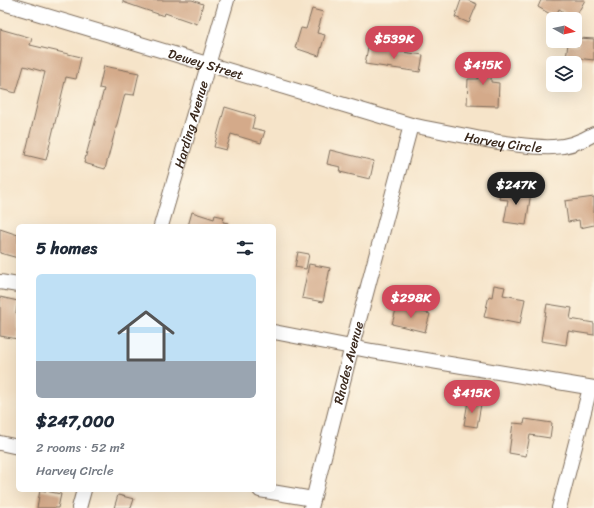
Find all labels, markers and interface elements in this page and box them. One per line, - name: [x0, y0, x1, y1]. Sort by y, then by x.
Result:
- north arrow: [546, 12, 582, 48]
- map controls: [546, 12, 582, 92]
- pin: $539K: [366, 26, 422, 60]
- text: $539K: [374, 27, 414, 50]
- street label: Dewey Street: [165, 41, 247, 86]
- pin: $415K: [455, 52, 511, 86]
- text: $415K: [464, 53, 502, 76]
- button: layers: [546, 56, 582, 92]
- street label: Harding Avenue: [167, 77, 214, 171]
- street label: Harvey Circle: [463, 125, 543, 159]
- pin: $247K: [488, 172, 544, 206]
- text: $247K: [496, 173, 536, 196]
- text: 5 homes: [36, 233, 97, 263]
- icon: filters: [234, 237, 256, 259]
- pin: $298K: [383, 285, 439, 319]
- text: $298K: [391, 286, 431, 309]
- icon: home: [110, 300, 182, 372]
- street label: Rhodes Avenue: [326, 318, 370, 407]
- pin: $415K: [444, 380, 500, 414]
- text: $415K: [453, 381, 491, 404]
- text: $247,000: [36, 406, 114, 436]
- text: 2 rooms · 52 m²: [36, 436, 125, 459]
- text: Harvey Circle: [36, 459, 114, 482]

